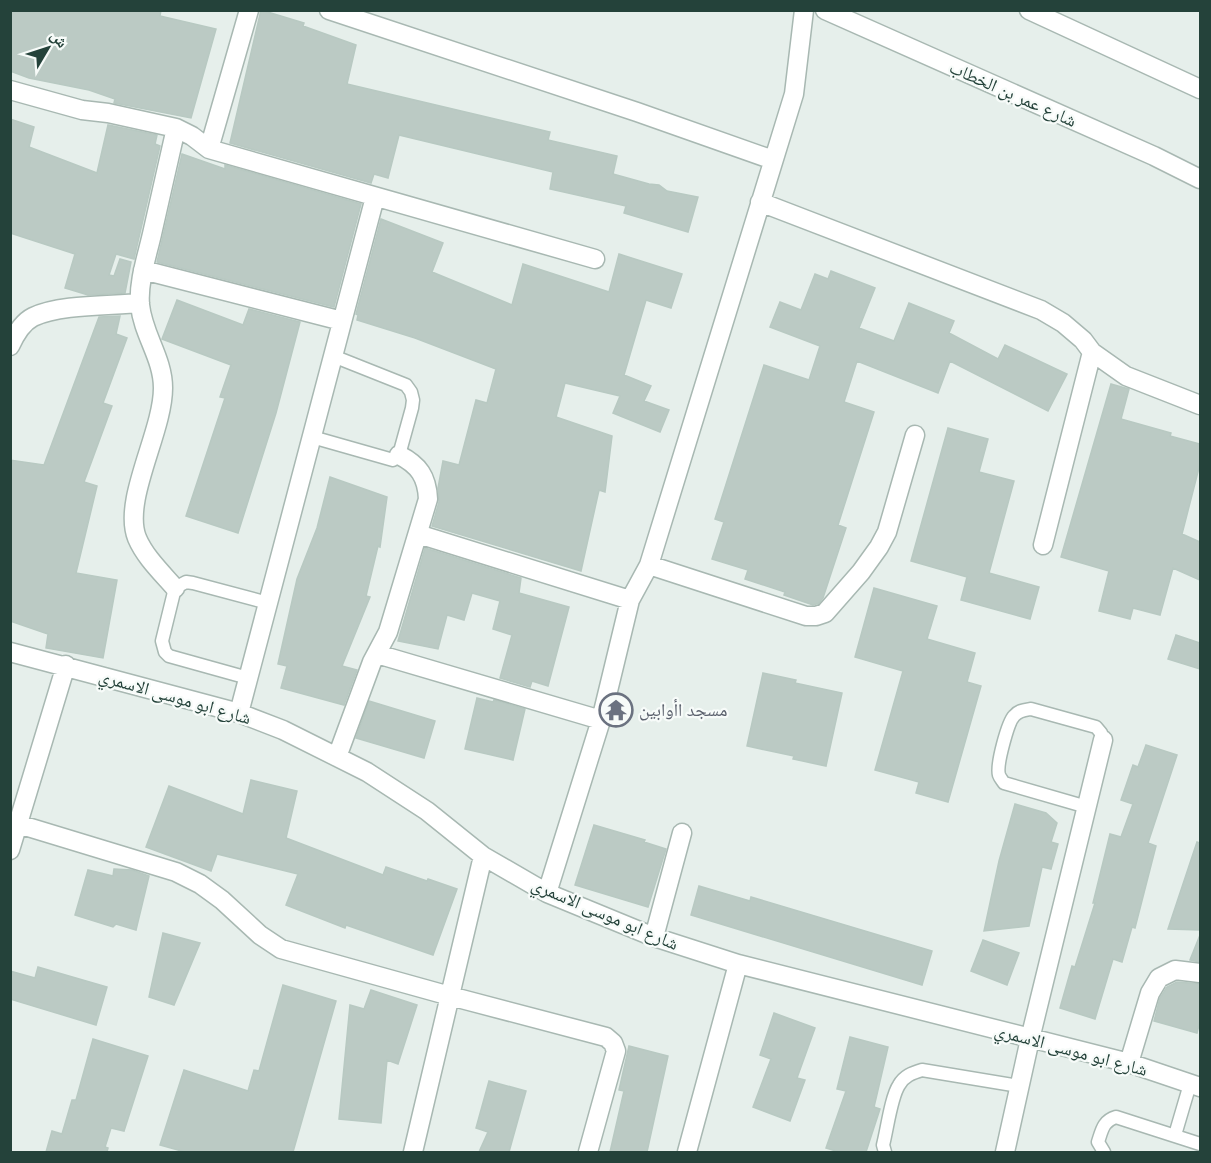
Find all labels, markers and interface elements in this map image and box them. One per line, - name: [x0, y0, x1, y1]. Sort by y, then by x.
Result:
- north arrow: [18, 18, 78, 78]
- text: ش: [47, 26, 72, 51]
- street label: شارع عمر بن الخطاب: [946, 56, 1080, 132]
- street label: شارع ابو موسى الاسمري: [95, 665, 254, 733]
- temple icon: مسجد اأوابين: [598, 692, 634, 728]
- place label: مسجد اأوابين: [639, 699, 727, 721]
- street label: شارع ابو موسى الاسمري: [527, 873, 682, 958]
- street label: شارع ابو موسى الاسمري: [991, 1019, 1150, 1084]

